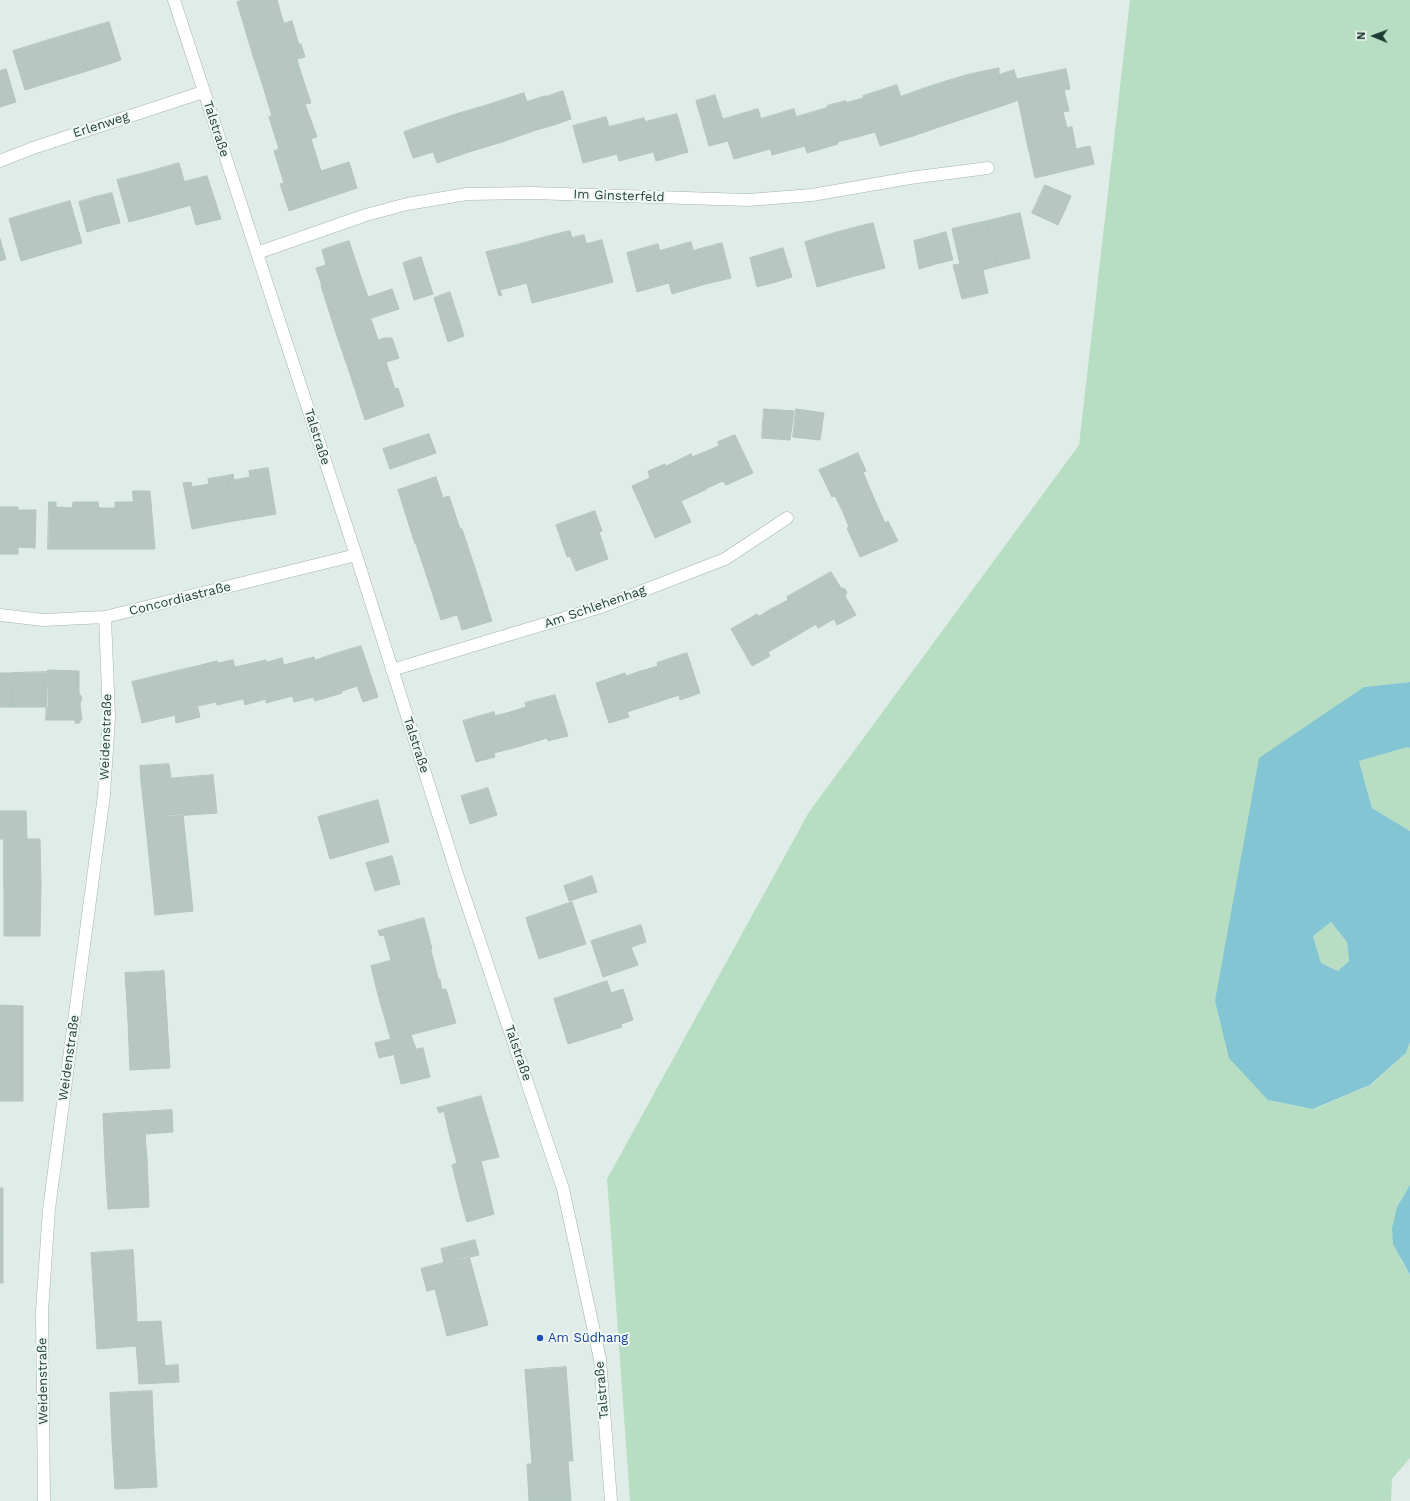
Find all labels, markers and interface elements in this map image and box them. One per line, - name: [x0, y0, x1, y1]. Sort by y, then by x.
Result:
- north arrow: [1354, 16, 1394, 56]
- text: N: [1355, 32, 1368, 40]
- street label: Talstraße: [200, 99, 232, 159]
- street label: Erlenweg: [71, 109, 131, 141]
- street label: Im Ginsterfeld: [573, 187, 665, 205]
- street label: Talstraße: [301, 407, 333, 467]
- street label: Concordiastraße: [128, 579, 232, 619]
- street label: Am Schlehenhag: [542, 582, 648, 632]
- street label: Weidenstraße: [97, 693, 115, 781]
- street label: Talstraße: [400, 715, 432, 775]
- street label: Weidenstraße: [55, 1014, 83, 1102]
- street label: Talstraße: [501, 1023, 535, 1083]
- place label: Am Südhang: [548, 1330, 628, 1346]
- marker: Am Südhang: [535, 1333, 545, 1343]
- street label: Weidenstraße: [34, 1337, 52, 1425]
- street label: Talstraße: [592, 1360, 612, 1420]

